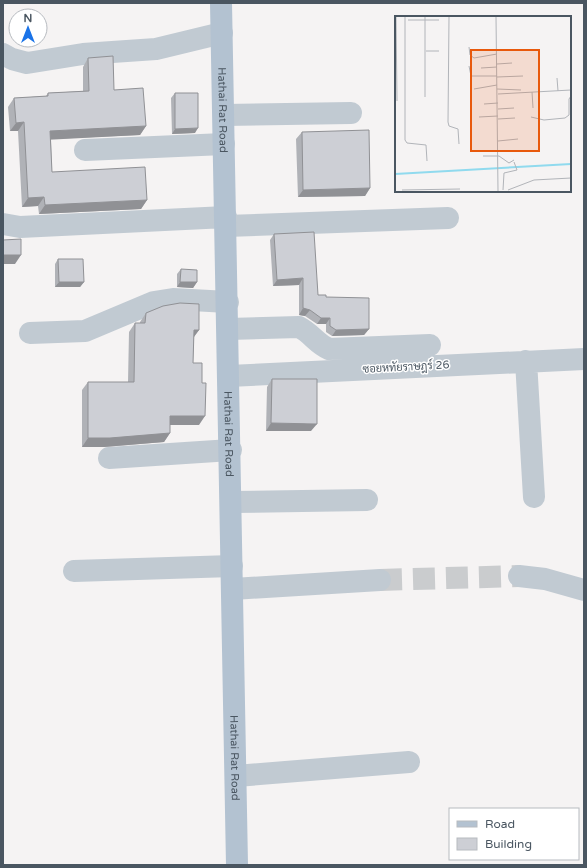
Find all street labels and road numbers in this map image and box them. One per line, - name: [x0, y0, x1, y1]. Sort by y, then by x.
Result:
- street label: Hathai Rat Road: [216, 67, 230, 153]
- street label: ซอยหทัยราษฎร์ 26: [362, 356, 450, 377]
- street label: Hathai Rat Road: [222, 391, 236, 477]
- street label: Hathai Rat Road: [228, 715, 242, 801]

